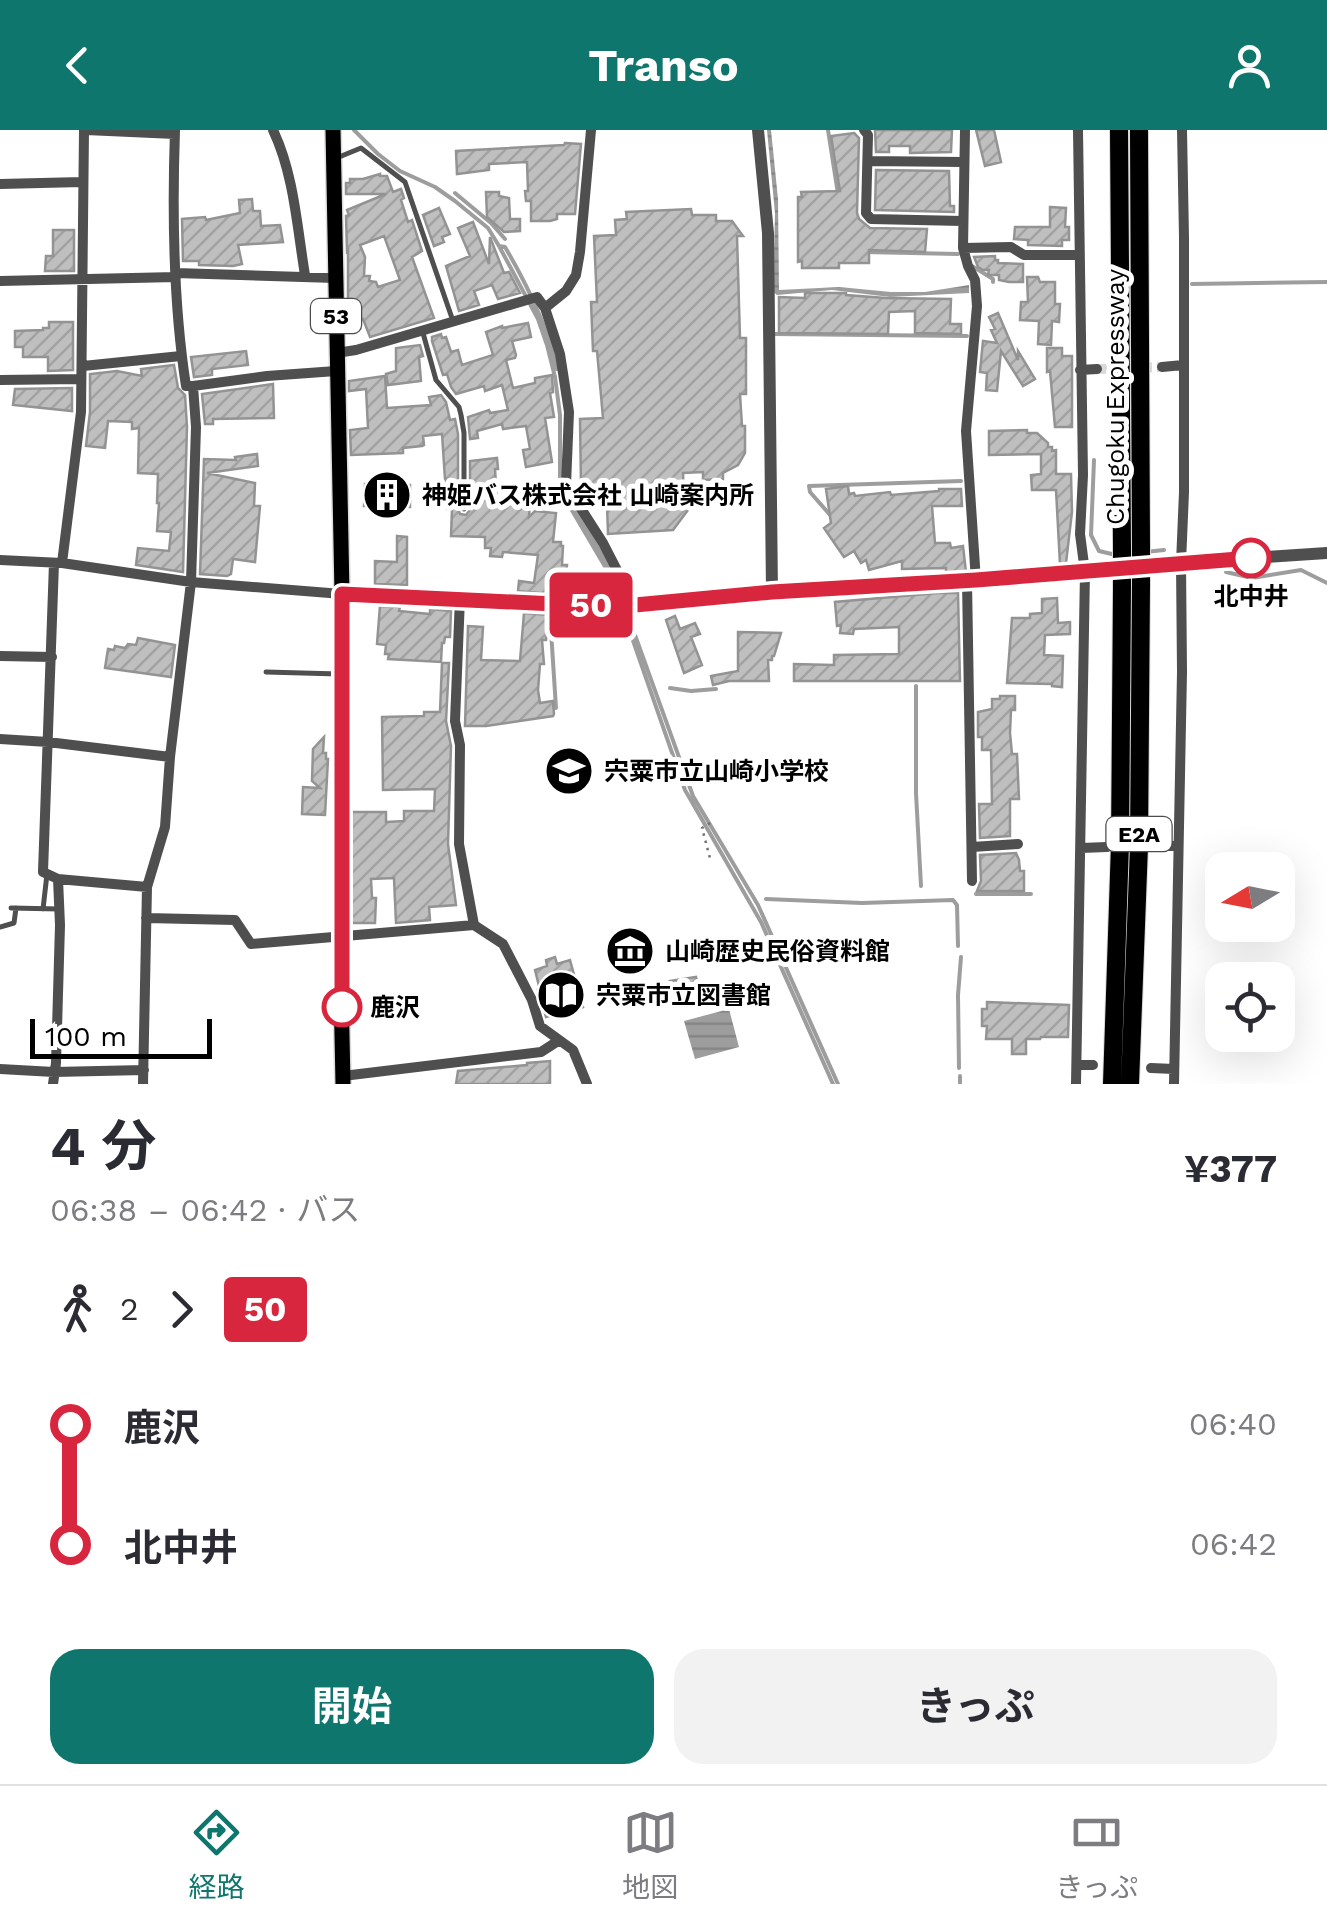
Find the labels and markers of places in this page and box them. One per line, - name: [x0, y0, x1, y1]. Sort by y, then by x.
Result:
- building icon: 神姫バス株式会社 山崎案内所: [361, 469, 413, 521]
- place label: 神姫バス株式会社 山崎案内所: [422, 481, 754, 510]
- marker: 北中井: [1232, 539, 1270, 577]
- place label: 北中井: [1213, 582, 1289, 611]
- school or university icon: 宍粟市立山崎小学校: [543, 745, 595, 797]
- place label: 宍粟市立山崎小学校: [604, 757, 829, 786]
- museum icon: 山崎歴史民俗資料館: [604, 925, 656, 977]
- place label: 山崎歴史民俗資料館: [665, 937, 890, 966]
- library icon: 宍粟市立図書館: [535, 969, 587, 1021]
- place label: 宍粟市立図書館: [596, 981, 771, 1010]
- marker: 鹿沢: [323, 988, 361, 1026]
- place label: 鹿沢: [370, 993, 420, 1022]

